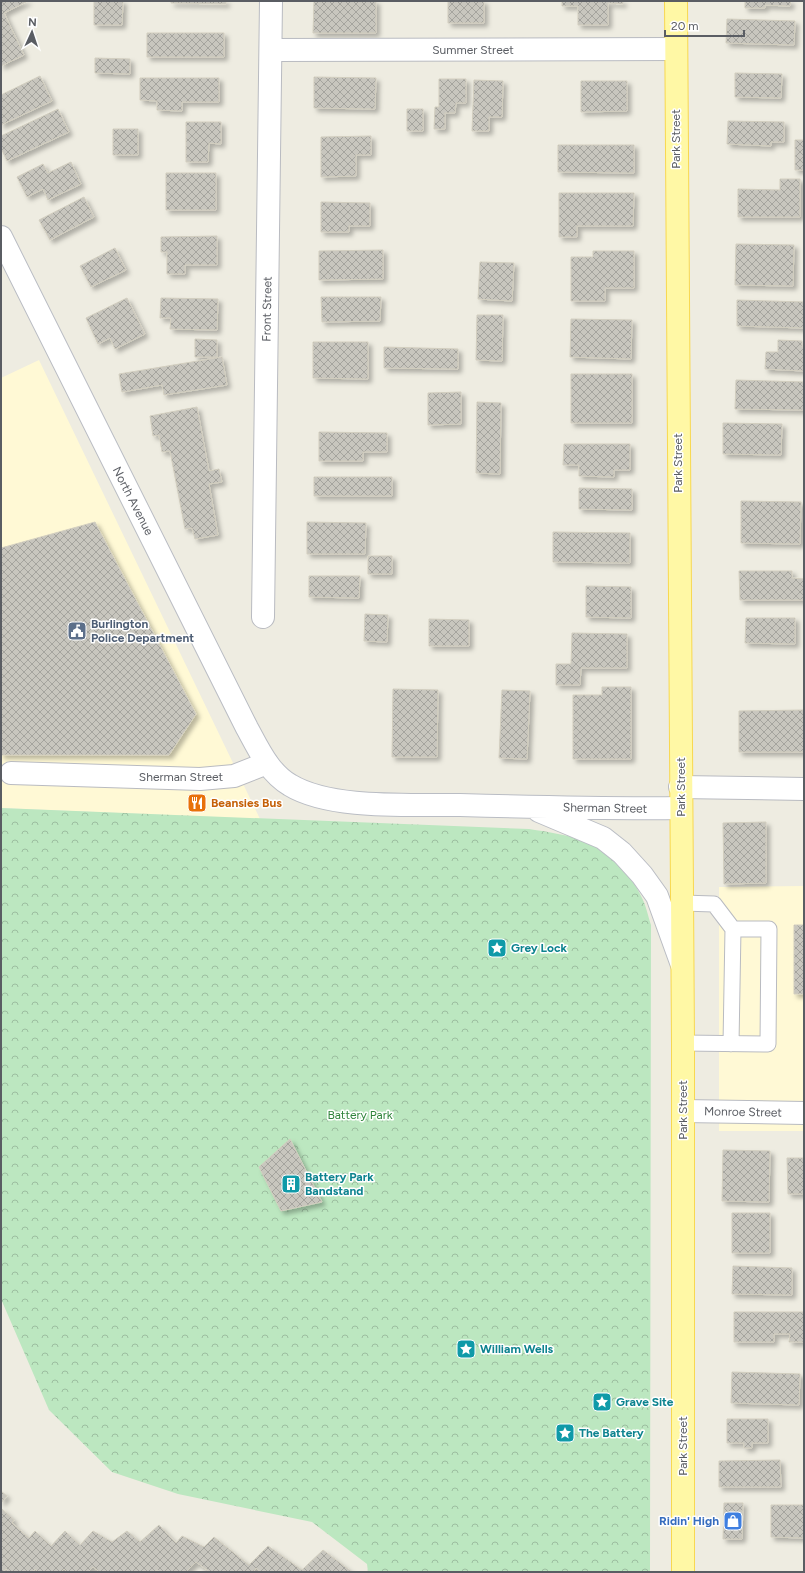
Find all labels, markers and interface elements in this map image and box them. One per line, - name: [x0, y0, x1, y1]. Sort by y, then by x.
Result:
- north arrow: [12, 12, 52, 52]
- scale bar: [665, 12, 744, 38]
- text: N: [28, 16, 37, 29]
- text: 20 m: [671, 19, 699, 33]
- street label: Summer Street: [432, 43, 514, 57]
- street label: Park Street: [669, 109, 683, 169]
- street label: Front Street: [259, 276, 275, 342]
- street label: Park Street: [671, 433, 685, 493]
- street label: North Avenue: [110, 464, 156, 538]
- place label: Burlington Police Department: [91, 617, 194, 645]
- public building icon: Burlington Police Department: [66, 620, 88, 642]
- street label: Park Street: [674, 757, 688, 817]
- street label: Sherman Street: [139, 770, 224, 784]
- restaurant icon: Beansies Bus: [186, 792, 208, 814]
- place label: Beansies Bus: [211, 796, 282, 810]
- street label: Sherman Street: [563, 800, 648, 816]
- place icon: Grey Lock: [486, 937, 508, 959]
- place label: Grey Lock: [511, 941, 568, 955]
- street label: Park Street: [676, 1080, 690, 1140]
- street label: Monroe Street: [704, 1104, 783, 1120]
- park label: Battery Park: [327, 1108, 393, 1122]
- place label: Battery Park Bandstand: [305, 1170, 374, 1198]
- building icon: Battery Park Bandstand: [280, 1173, 302, 1195]
- place icon: William Wells: [455, 1338, 477, 1360]
- place label: William Wells: [480, 1342, 554, 1356]
- place icon: Grave Site: [591, 1391, 613, 1413]
- place label: Grave Site: [616, 1395, 674, 1409]
- street label: Park Street: [676, 1416, 690, 1476]
- place icon: The Battery: [554, 1422, 576, 1444]
- place label: The Battery: [579, 1426, 644, 1440]
- shop icon: Ridin' High: [722, 1510, 744, 1532]
- place label: Ridin' High: [659, 1514, 719, 1528]

